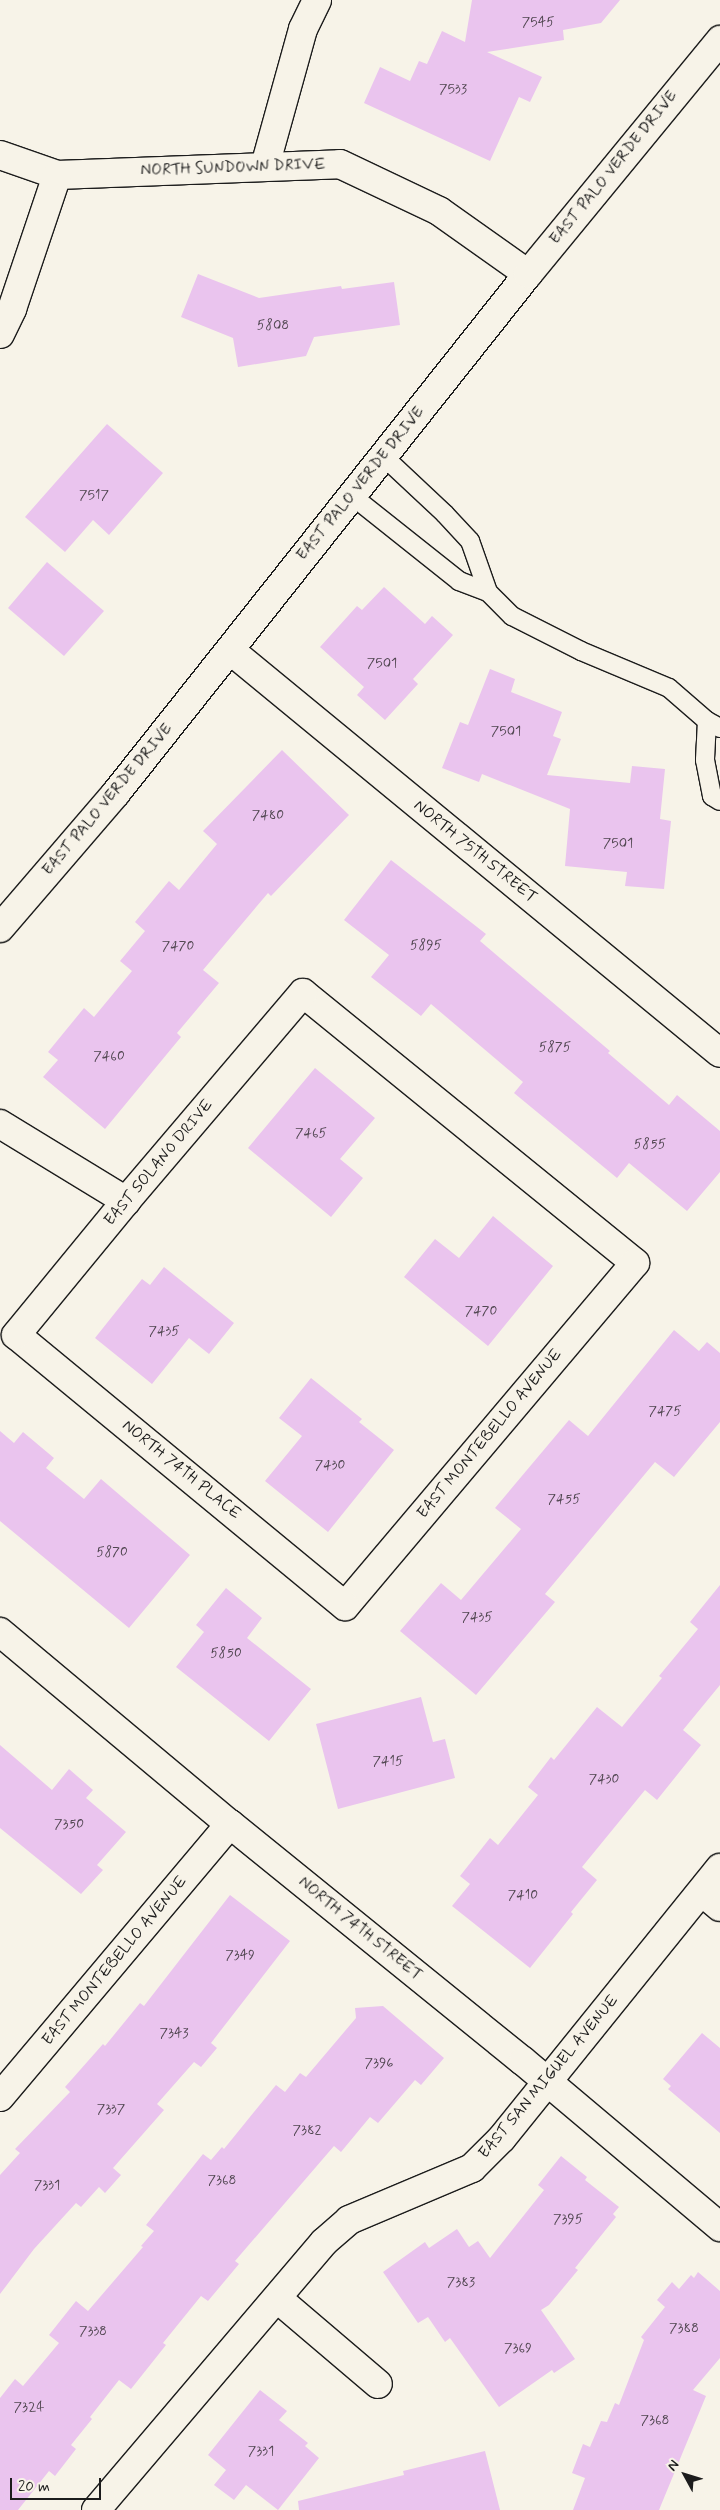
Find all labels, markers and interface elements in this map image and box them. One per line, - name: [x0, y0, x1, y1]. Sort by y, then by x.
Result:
- house number: 7545: [522, 14, 554, 30]
- house number: 7533: [439, 81, 467, 97]
- street label: EAST PALO VERDE DRIVE: [546, 87, 682, 249]
- street label: NORTH SUNDOWN DRIVE: [138, 155, 328, 181]
- house number: 5808: [257, 317, 289, 333]
- street label: EAST PALO VERDE DRIVE: [293, 403, 429, 565]
- house number: 7517: [79, 487, 109, 503]
- house number: 7501: [367, 655, 397, 671]
- street label: EAST PALO VERDE DRIVE: [39, 720, 177, 880]
- house number: 7501: [491, 723, 521, 739]
- street label: NORTH 75TH STREET: [409, 796, 541, 908]
- house number: 7480: [252, 807, 284, 823]
- house number: 7501: [603, 835, 633, 851]
- house number: 5895: [410, 937, 442, 953]
- house number: 7470: [162, 938, 194, 954]
- house number: 5875: [539, 1039, 571, 1055]
- house number: 7460: [93, 1048, 125, 1064]
- street label: EAST SOLANO DRIVE: [101, 1096, 217, 1230]
- house number: 7465: [295, 1125, 327, 1141]
- house number: 5855: [634, 1136, 666, 1152]
- house number: 7470: [465, 1303, 497, 1319]
- house number: 7435: [148, 1323, 180, 1339]
- street label: EAST MONTEBELLO AVENUE: [413, 1345, 567, 1523]
- house number: 7475: [648, 1403, 682, 1419]
- street label: NORTH 74TH PLACE: [118, 1417, 244, 1523]
- house number: 7430: [315, 1457, 345, 1473]
- house number: 7455: [547, 1491, 581, 1507]
- house number: 5870: [96, 1544, 128, 1560]
- house number: 7435: [461, 1609, 493, 1625]
- house number: 5850: [210, 1645, 242, 1661]
- house number: 7415: [373, 1753, 403, 1769]
- house number: 7430: [589, 1771, 619, 1787]
- house number: 7350: [54, 1816, 84, 1832]
- street label: EAST MONTEBELLO AVENUE: [38, 1872, 192, 2050]
- street label: NORTH 74TH STREET: [293, 1872, 427, 1986]
- house number: 7410: [508, 1887, 538, 1903]
- house number: 7349: [225, 1947, 255, 1963]
- street label: EAST SAN MIGUEL AVENUE: [475, 1992, 623, 2162]
- house number: 7343: [160, 2025, 188, 2041]
- house number: 7396: [365, 2055, 393, 2071]
- house number: 7337: [97, 2101, 125, 2117]
- house number: 7382: [293, 2122, 321, 2138]
- house number: 7368: [208, 2172, 236, 2188]
- house number: 7331: [34, 2177, 60, 2193]
- house number: 7395: [553, 2211, 583, 2227]
- house number: 7383: [447, 2274, 475, 2290]
- house number: 7388: [669, 2320, 699, 2336]
- house number: 7338: [79, 2323, 107, 2339]
- house number: 7369: [504, 2340, 532, 2356]
- house number: 7324: [14, 2399, 44, 2415]
- house number: 7368: [641, 2412, 669, 2428]
- house number: 7331: [248, 2443, 274, 2459]
- north arrow: [660, 2450, 710, 2500]
- text: N: [663, 2456, 683, 2475]
- scale bar: [12, 2468, 104, 2500]
- text: 20 m: [18, 2477, 50, 2497]

